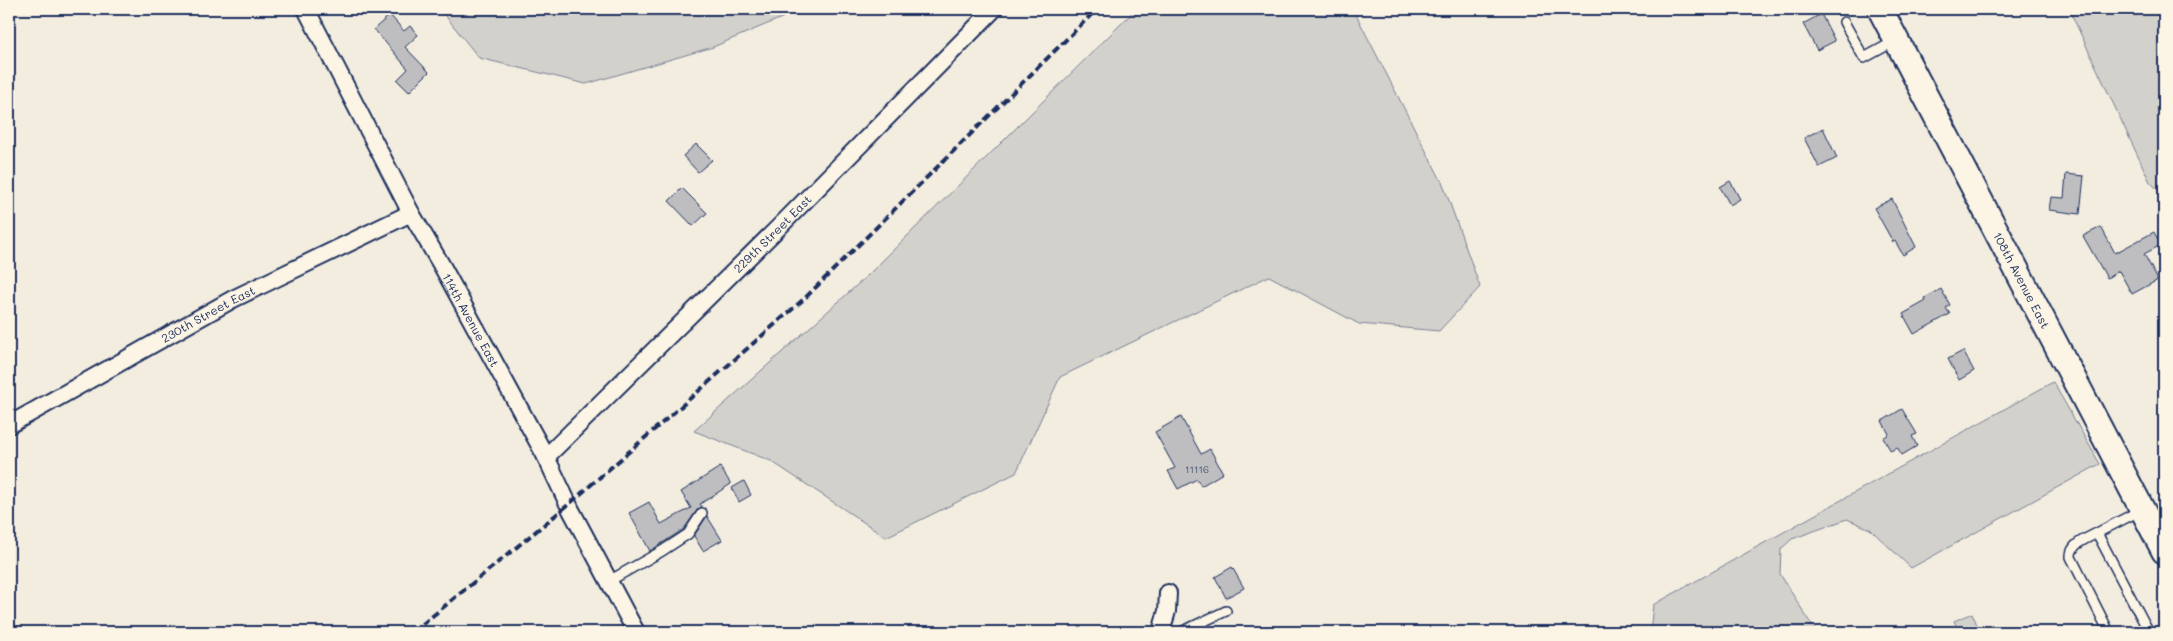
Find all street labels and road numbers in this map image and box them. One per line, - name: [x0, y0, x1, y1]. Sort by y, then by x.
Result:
- street label: 229th Street East: [730, 191, 815, 276]
- street label: 108th Avenue East: [1990, 229, 2054, 331]
- street label: 114th Avenue East: [439, 270, 503, 369]
- street label: 230th Street East: [158, 282, 257, 346]

